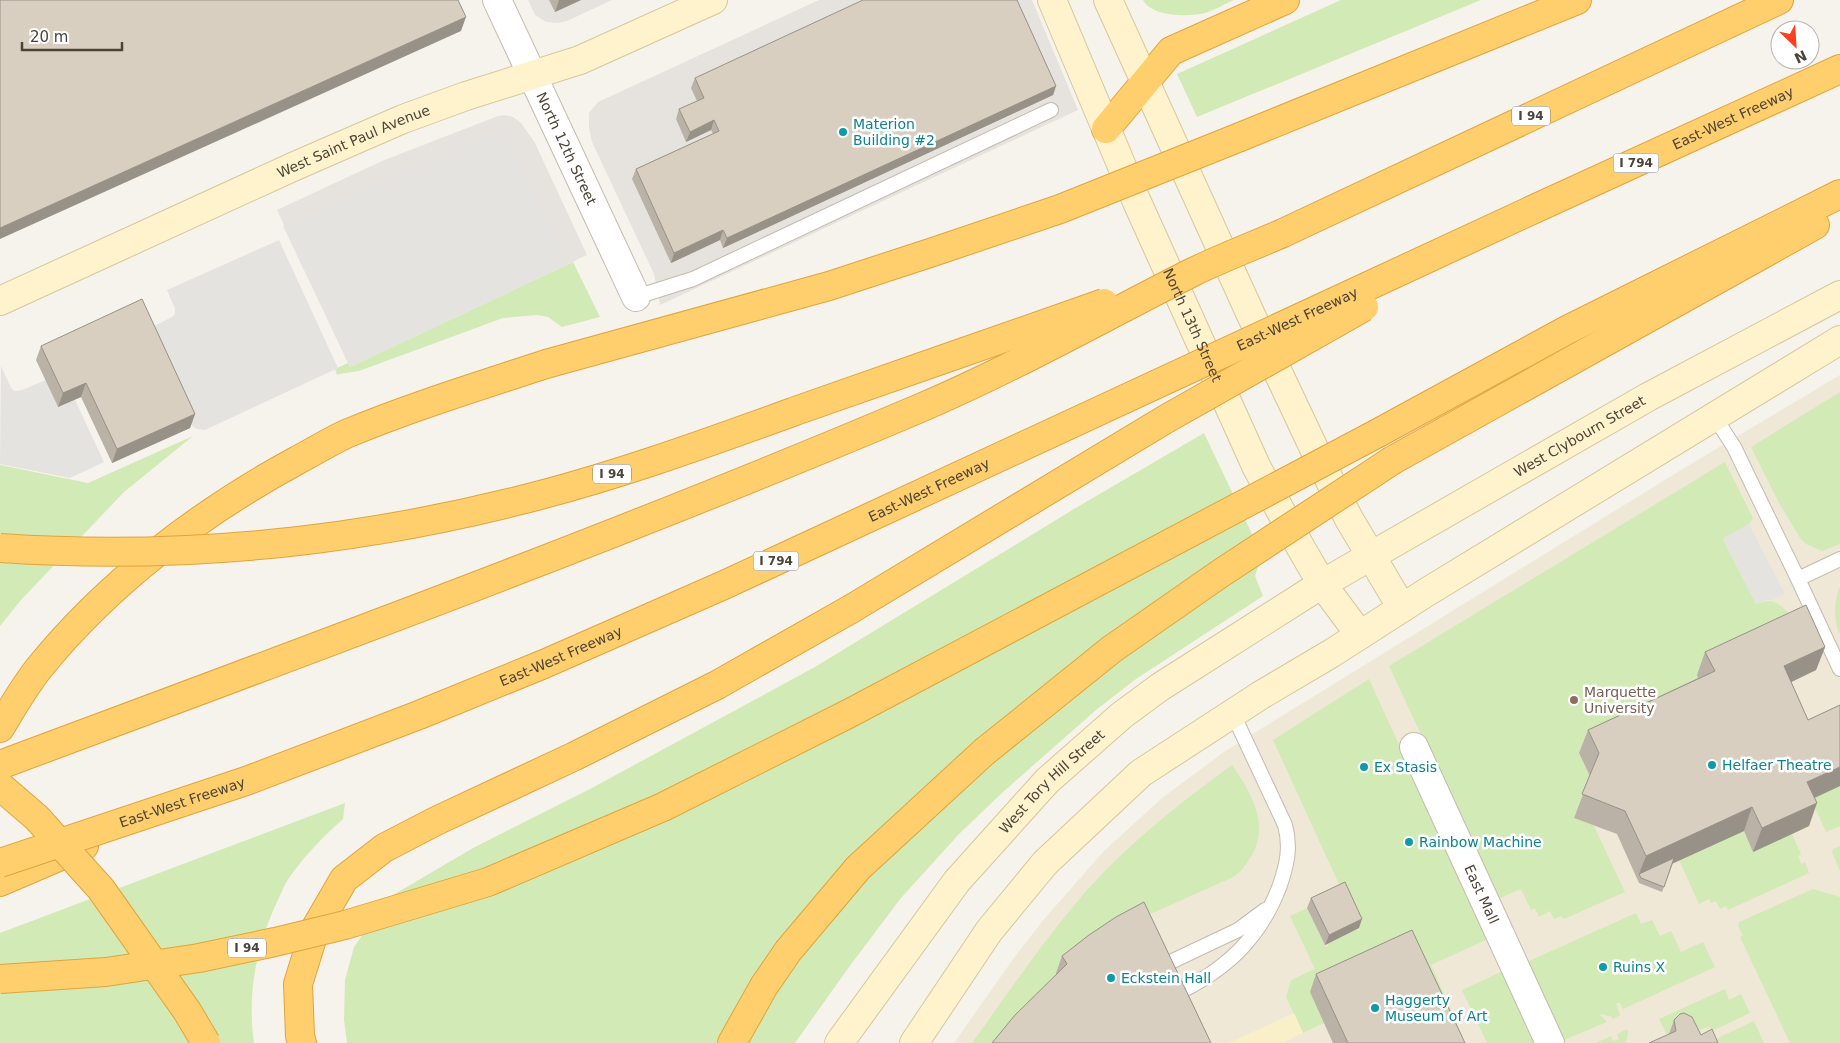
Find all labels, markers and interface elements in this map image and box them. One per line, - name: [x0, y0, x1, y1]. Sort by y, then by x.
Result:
- scale bar: [22, 20, 122, 52]
- north arrow: [1770, 20, 1820, 70]
- text: 20 m: [30, 28, 68, 46]
- text: N: [1792, 47, 1809, 67]
- street label: East-West Freeway: [1670, 83, 1796, 153]
- street label: North 12th Street: [533, 89, 600, 208]
- street label: West Saint Paul Avenue: [275, 102, 432, 181]
- road number: I 94: [1512, 106, 1550, 125]
- place label: Materion Building #2: [853, 116, 935, 148]
- marker: Materion Building #2: [837, 126, 849, 138]
- road number: I 794: [1614, 154, 1658, 172]
- street label: North 13th Street: [1160, 266, 1225, 385]
- street label: East-West Freeway: [1234, 284, 1360, 354]
- street label: West Clybourn Street: [1511, 392, 1648, 480]
- street label: East-West Freeway: [866, 455, 992, 525]
- road number: I 94: [593, 464, 631, 484]
- road number: I 794: [754, 552, 798, 570]
- street label: East-West Freeway: [497, 623, 624, 689]
- place label: Marquette University: [1584, 684, 1656, 716]
- marker: Marquette University: [1568, 694, 1580, 706]
- street label: West Tory Hill Street: [996, 726, 1108, 837]
- place label: Helfaer Theatre: [1722, 757, 1832, 773]
- place label: Ex Stasis: [1374, 759, 1437, 775]
- marker: Helfaer Theatre: [1706, 759, 1718, 771]
- marker: Ex Stasis: [1358, 761, 1370, 773]
- street label: East-West Freeway: [117, 774, 247, 831]
- place label: Rainbow Machine: [1419, 834, 1542, 850]
- marker: Rainbow Machine: [1403, 836, 1415, 848]
- street label: East Mall: [1461, 862, 1502, 926]
- road number: I 94: [228, 938, 266, 958]
- place label: Ruins X: [1613, 959, 1665, 975]
- marker: Ruins X: [1597, 961, 1609, 973]
- place label: Eckstein Hall: [1121, 970, 1211, 986]
- marker: Eckstein Hall: [1105, 972, 1117, 984]
- place label: Haggerty Museum of Art: [1385, 992, 1488, 1024]
- marker: Haggerty Museum of Art: [1369, 1002, 1381, 1014]

